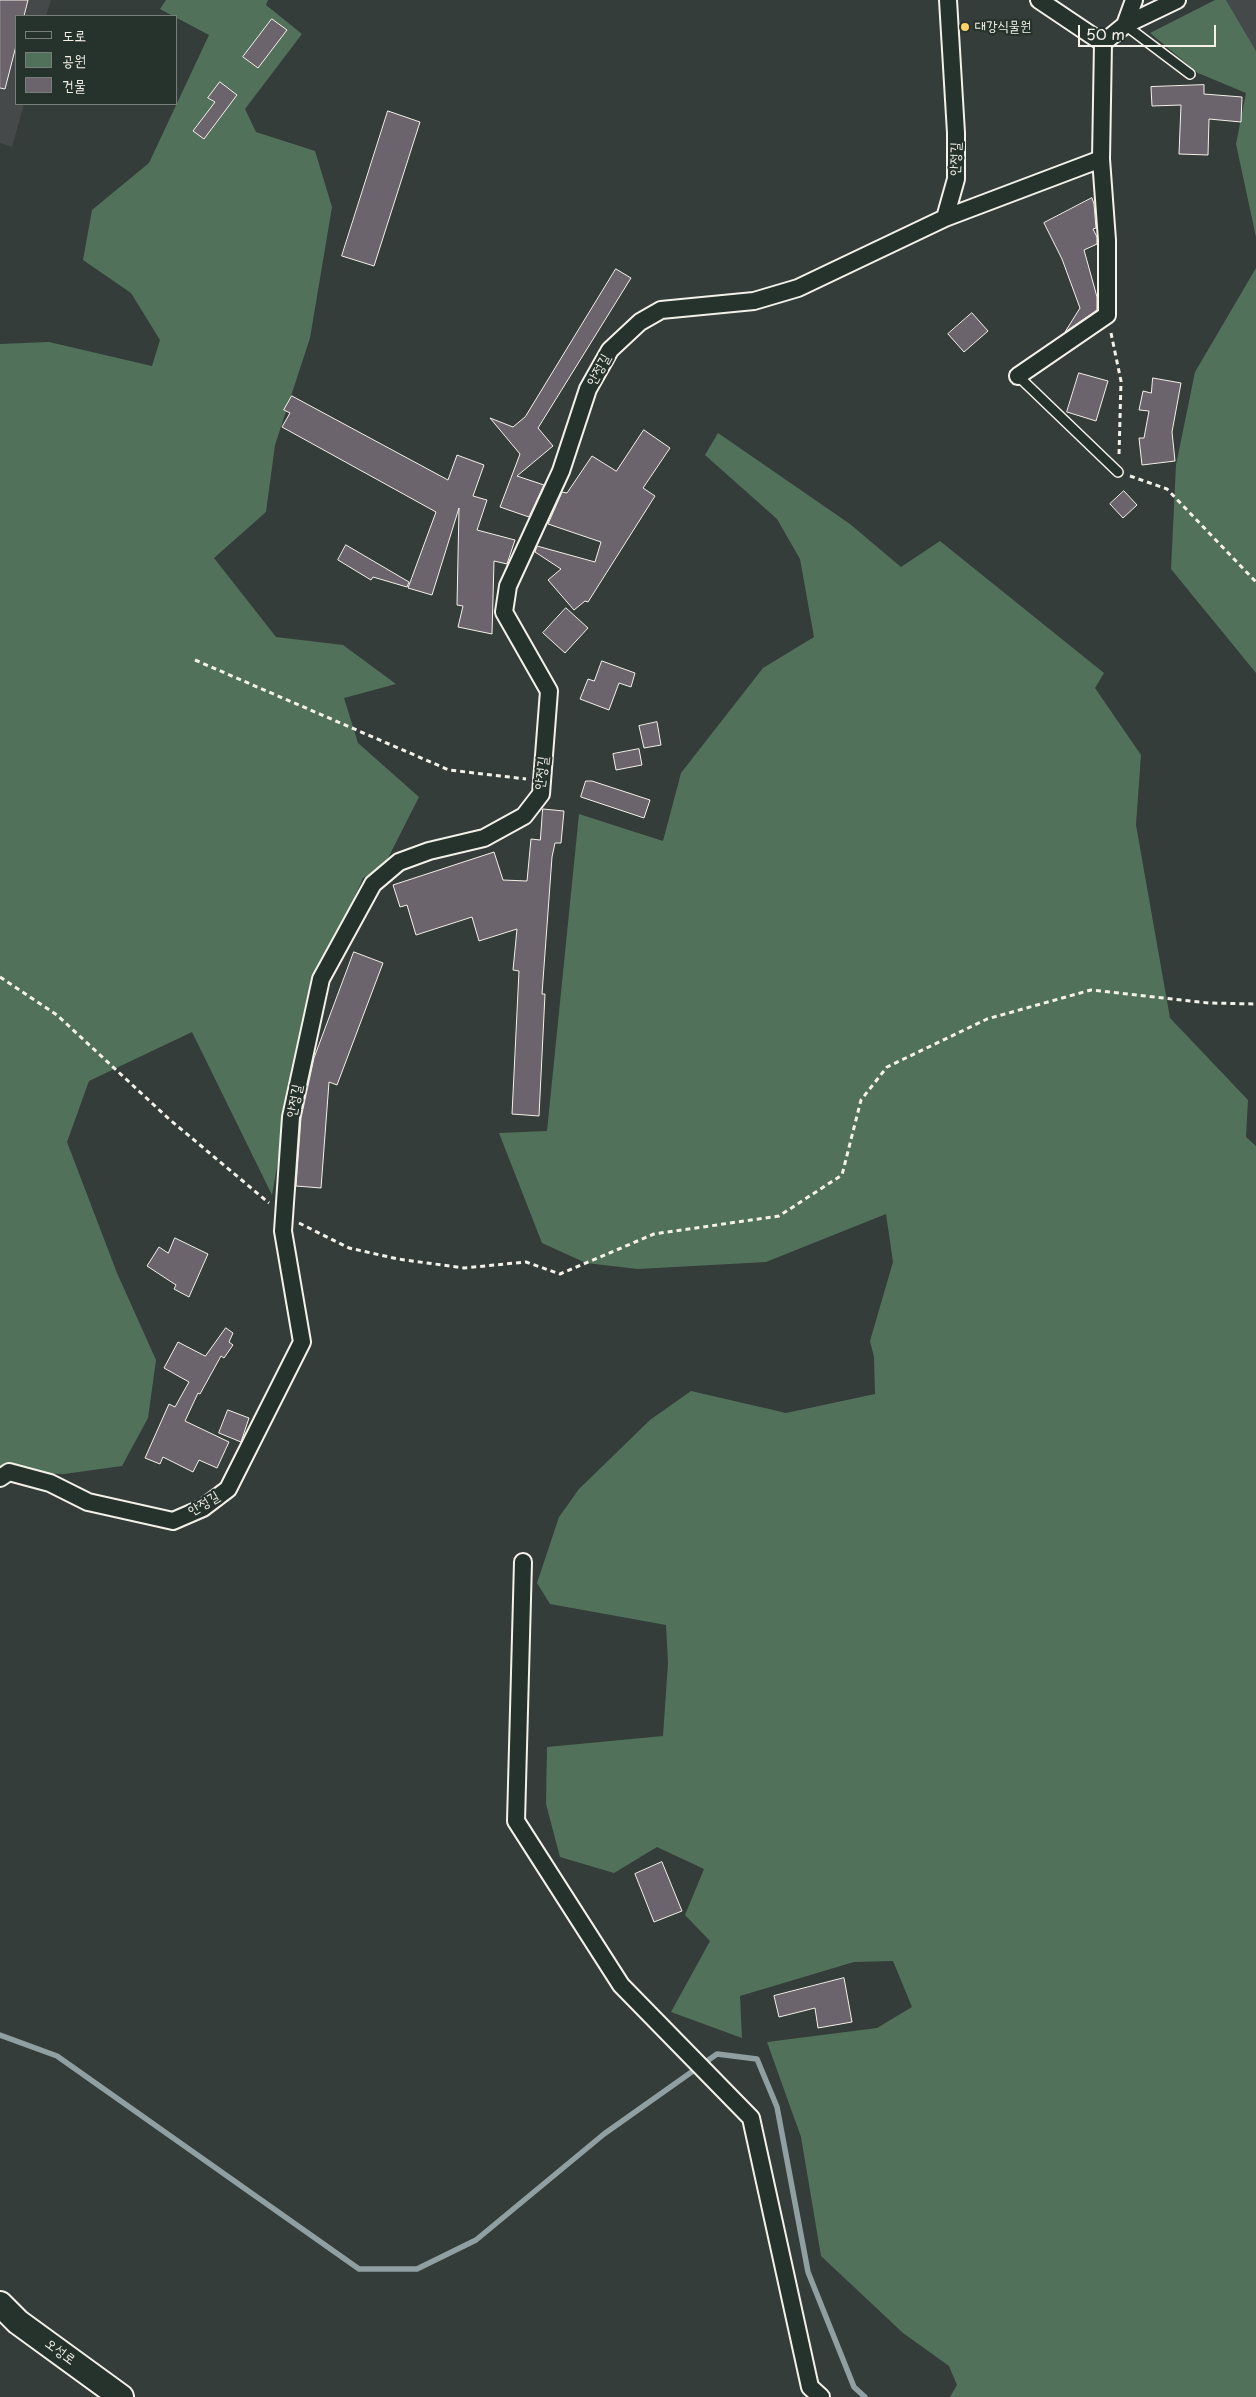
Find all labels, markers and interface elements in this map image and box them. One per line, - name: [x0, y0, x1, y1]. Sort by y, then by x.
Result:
- legend: [15, 15, 178, 105]
- scale bar: [1081, 15, 1218, 47]
- place label: 대강식물원: [975, 19, 1031, 35]
- marker: 대강식물원: [959, 21, 971, 33]
- text: 50 m: [1086, 22, 1125, 45]
- text: 도로: [62, 23, 86, 46]
- text: 공원: [62, 48, 86, 71]
- text: 건물: [62, 73, 86, 96]
- street label: 안정길: [947, 142, 965, 176]
- street label: 안정길: [583, 351, 615, 389]
- street label: 안정길: [532, 755, 552, 791]
- street label: 안정길: [284, 1083, 306, 1119]
- street label: 안정길: [185, 1488, 223, 1520]
- street label: 오성로: [41, 2335, 79, 2369]

